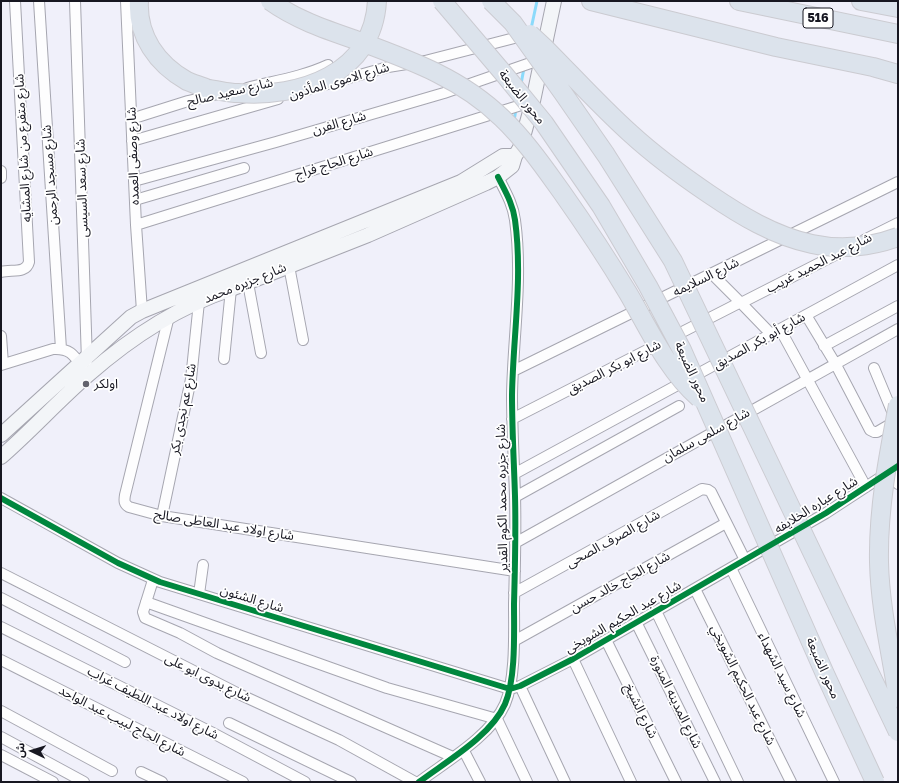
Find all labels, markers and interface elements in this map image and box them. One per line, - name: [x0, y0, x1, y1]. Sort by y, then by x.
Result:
- road number: 516: [803, 8, 833, 28]
- street label: شارع الاموى المأذون: [287, 59, 391, 103]
- street label: محور الضبعة: [495, 67, 549, 127]
- street label: شارع متفرع من شارع المشايه: [11, 73, 35, 223]
- street label: شارع سعيد صالح: [185, 75, 275, 109]
- street label: شارع وصفى العمده: [123, 107, 143, 205]
- street label: شارع الفرن: [310, 108, 368, 138]
- street label: شارع مسجد الرحمن: [39, 124, 61, 226]
- street label: شارع سعد السيسى: [72, 138, 92, 238]
- street label: شارع الحاج فراج: [293, 144, 375, 182]
- street label: شارع عبد الحميد غريب: [764, 230, 874, 296]
- street label: شارع السلايمه: [670, 254, 742, 300]
- street label: شارع جزيره محمد: [201, 259, 289, 307]
- street label: شارع أبو بكر الصديق: [710, 309, 808, 373]
- street label: شارع ابو بكر الصديق: [564, 337, 664, 397]
- street label: محور الضبعة: [671, 339, 713, 405]
- street label: شارع عم نجدى بكر: [166, 362, 200, 456]
- place label: اولكر: [94, 376, 118, 392]
- marker: اولكر: [81, 379, 91, 389]
- street label: شارع سلمى سلمان: [660, 405, 752, 465]
- street label: شارع جزيره محمد الكوم القدير: [493, 424, 511, 572]
- street label: شارع عباره الخلايفه: [771, 473, 861, 537]
- street label: شارع اولاد عبد العاطى صالح: [153, 506, 295, 544]
- street label: شارع الصرف الصحى: [563, 507, 663, 571]
- street label: شارع الحاج خالد حسن: [567, 548, 673, 616]
- street label: شارع عبد الحكيم الشويخى: [562, 577, 684, 657]
- street label: شارع الشئون: [218, 582, 286, 616]
- street label: شارع عبد الحكيم الشويخي: [707, 622, 779, 748]
- street label: شارع سيد الشهداء: [755, 630, 809, 720]
- street label: محور الضبعة: [803, 635, 843, 701]
- street label: شارع بدوى ابو على: [162, 650, 254, 706]
- street label: شارع المدينه المنورة: [647, 653, 705, 751]
- street label: شارع اولاد عبد اللطيف غراب: [85, 663, 221, 743]
- street label: شارع الشيخ: [621, 681, 661, 741]
- street label: شارع الحاج لبيب عبد الواحد: [56, 682, 188, 760]
- north arrow: [12, 731, 52, 771]
- text: ش: [13, 742, 27, 758]

